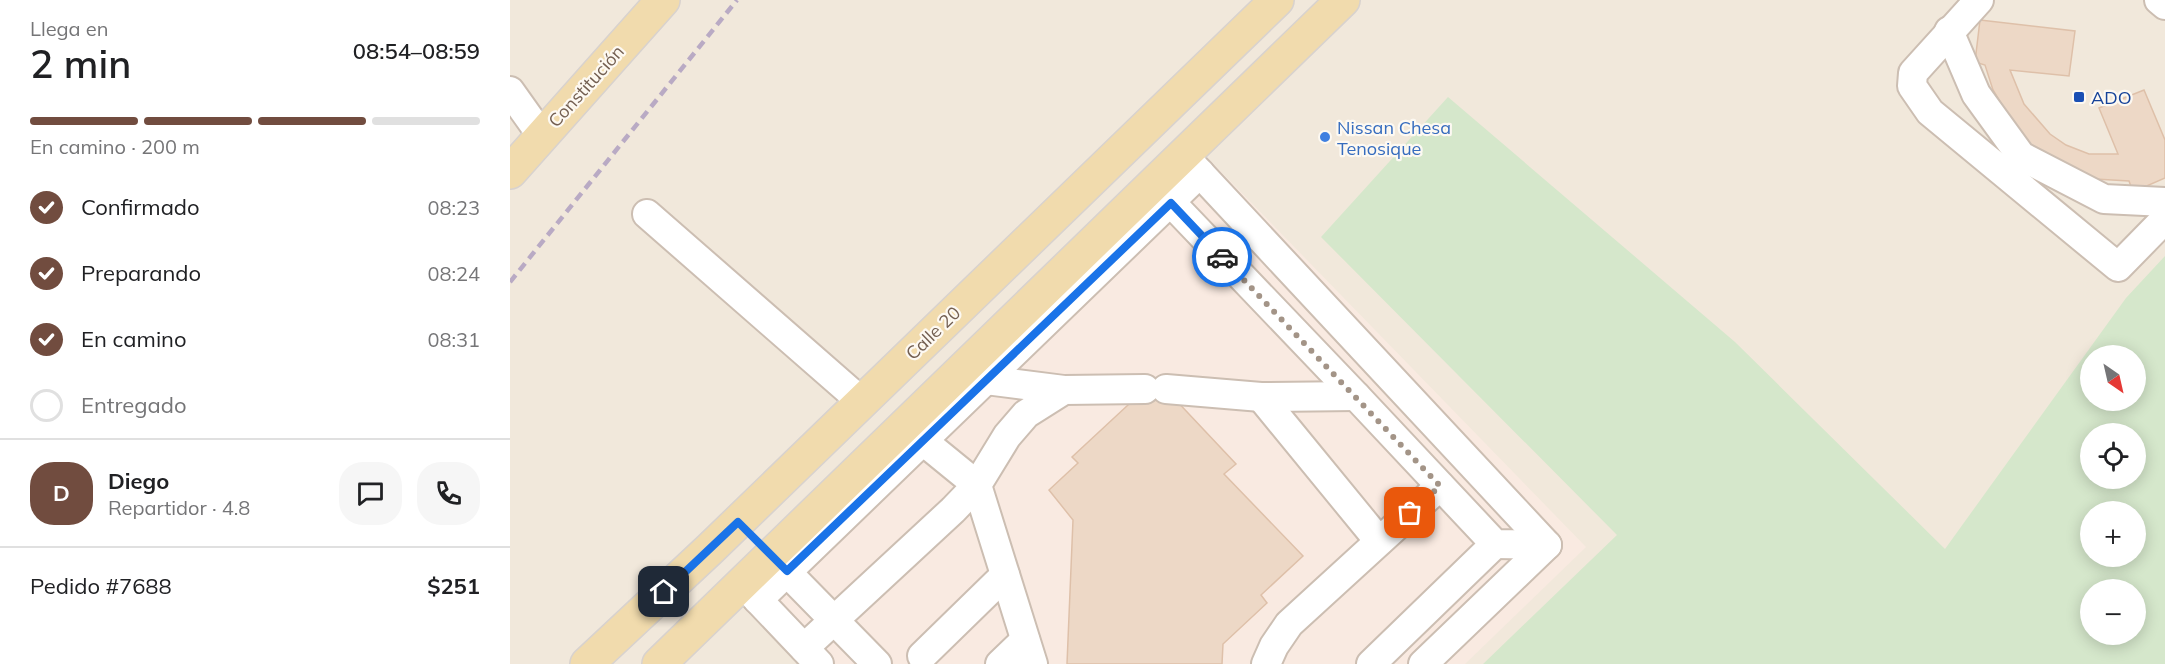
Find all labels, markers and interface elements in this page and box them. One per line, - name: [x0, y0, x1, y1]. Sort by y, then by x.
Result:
- text: Llega en: [30, 16, 108, 41]
- text: 08:54–08:59: [353, 37, 480, 65]
- text: 2 min: [30, 39, 131, 88]
- street label: Constitución: [543, 40, 629, 132]
- place label: ADO: [2091, 86, 2132, 109]
- marker: ADO: [2072, 90, 2086, 104]
- place label: Nissan Chesa Tenosique: [1337, 116, 1451, 160]
- marker: Nissan Chesa Tenosique: [1318, 130, 1332, 144]
- text: En camino · 200 m: [30, 134, 200, 159]
- icon: check: [30, 191, 63, 224]
- text: Confirmado: [81, 193, 200, 221]
- text: 08:23: [427, 195, 480, 220]
- courier: [1192, 227, 1252, 287]
- icon: car: [1206, 241, 1239, 274]
- icon: check: [30, 257, 63, 290]
- text: Preparando: [81, 259, 201, 287]
- text: 08:24: [427, 261, 480, 286]
- street label: Calle 20: [901, 301, 965, 365]
- icon: check: [30, 323, 63, 356]
- text: En camino: [81, 325, 187, 353]
- text: 08:31: [427, 327, 480, 352]
- north arrow: [2080, 345, 2146, 411]
- map controls: [2080, 345, 2146, 645]
- text: Entregado: [81, 391, 187, 419]
- button: locate: [2080, 423, 2146, 489]
- button: chat: [339, 462, 402, 525]
- button: phone: [417, 462, 480, 525]
- text: Diego: [108, 467, 169, 495]
- text: D: [53, 479, 70, 507]
- pin: [1384, 487, 1435, 538]
- text: Repartidor · 4.8: [108, 495, 250, 520]
- icon: bag: [1393, 496, 1426, 529]
- button: +: [2080, 501, 2146, 567]
- pin: [638, 566, 689, 617]
- text: Pedido #7688: [30, 572, 172, 600]
- text: $251: [427, 572, 480, 600]
- icon: home: [647, 575, 680, 608]
- button: −: [2080, 579, 2146, 645]

